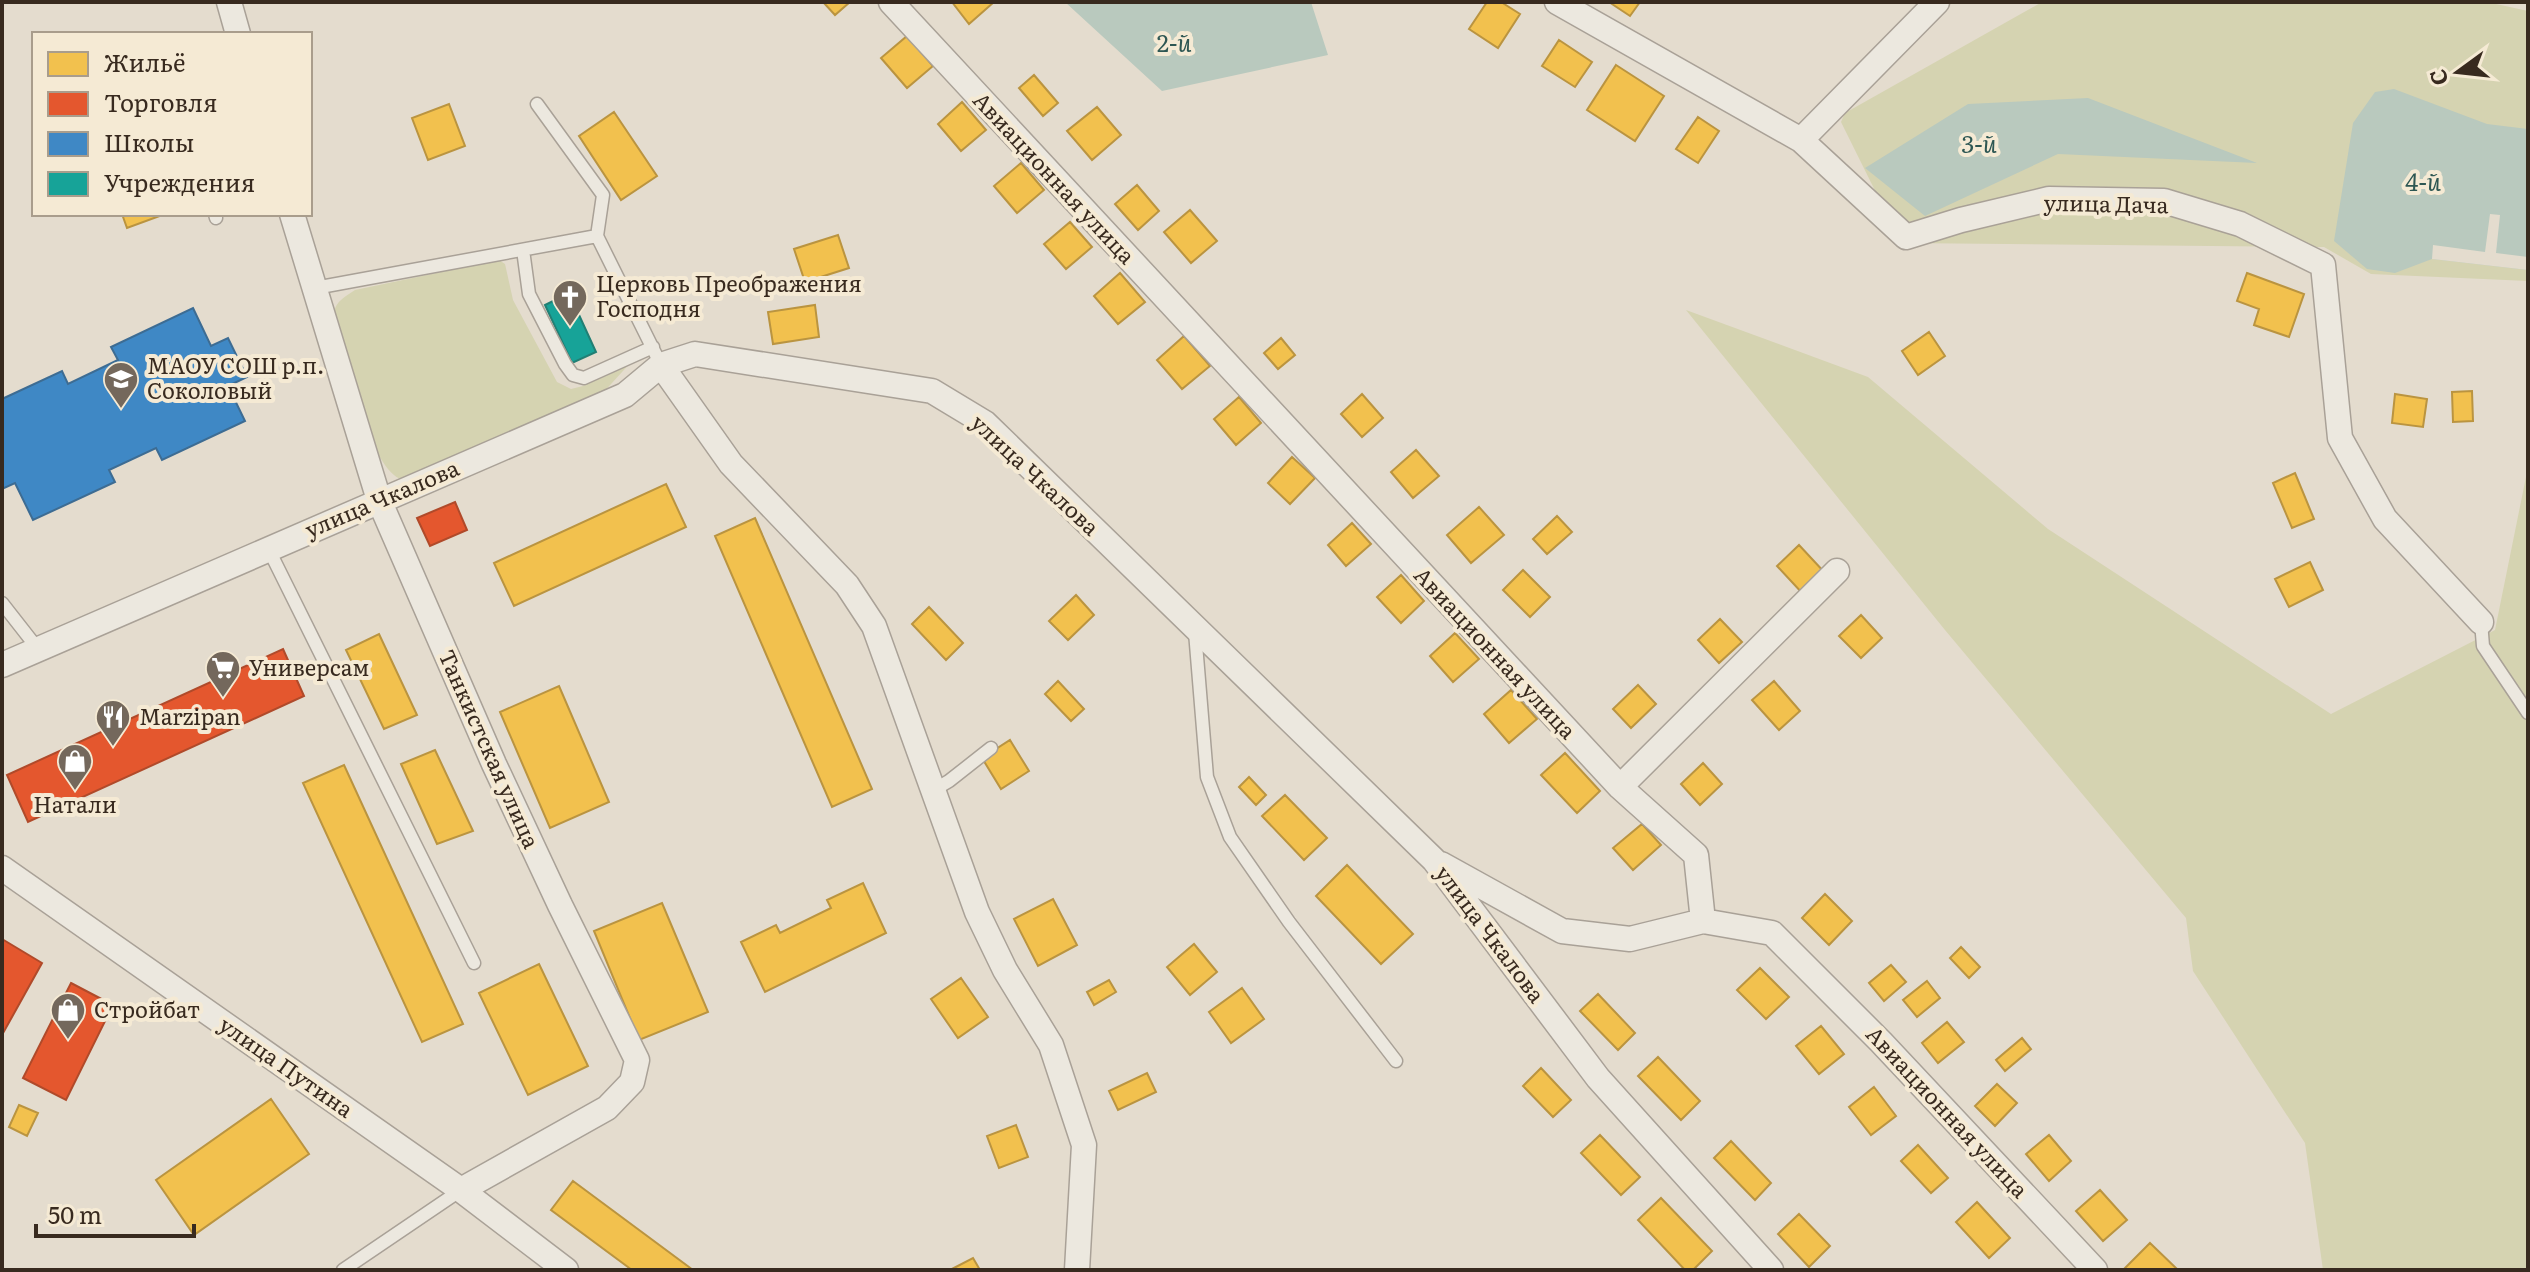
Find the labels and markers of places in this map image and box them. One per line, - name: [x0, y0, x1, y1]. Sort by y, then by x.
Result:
- place label: Церковь Преображения Господня: [596, 266, 862, 324]
- church icon: Церковь Преображения Господня: [551, 278, 589, 328]
- place label: МАОУ СОШ р.п. Соколовый: [147, 348, 324, 406]
- school or university icon: МАОУ СОШ р.п. Соколовый: [102, 360, 140, 410]
- supermarket icon: Универсам: [204, 649, 242, 699]
- place label: Универсам: [249, 650, 369, 683]
- restaurant icon: Marzipan: [94, 698, 132, 748]
- place label: Marzipan: [139, 699, 240, 732]
- shop icon: Натали: [56, 742, 94, 792]
- place label: Натали: [33, 787, 117, 820]
- shop icon: Стройбат: [49, 991, 87, 1041]
- place label: Стройбат: [94, 992, 200, 1025]

